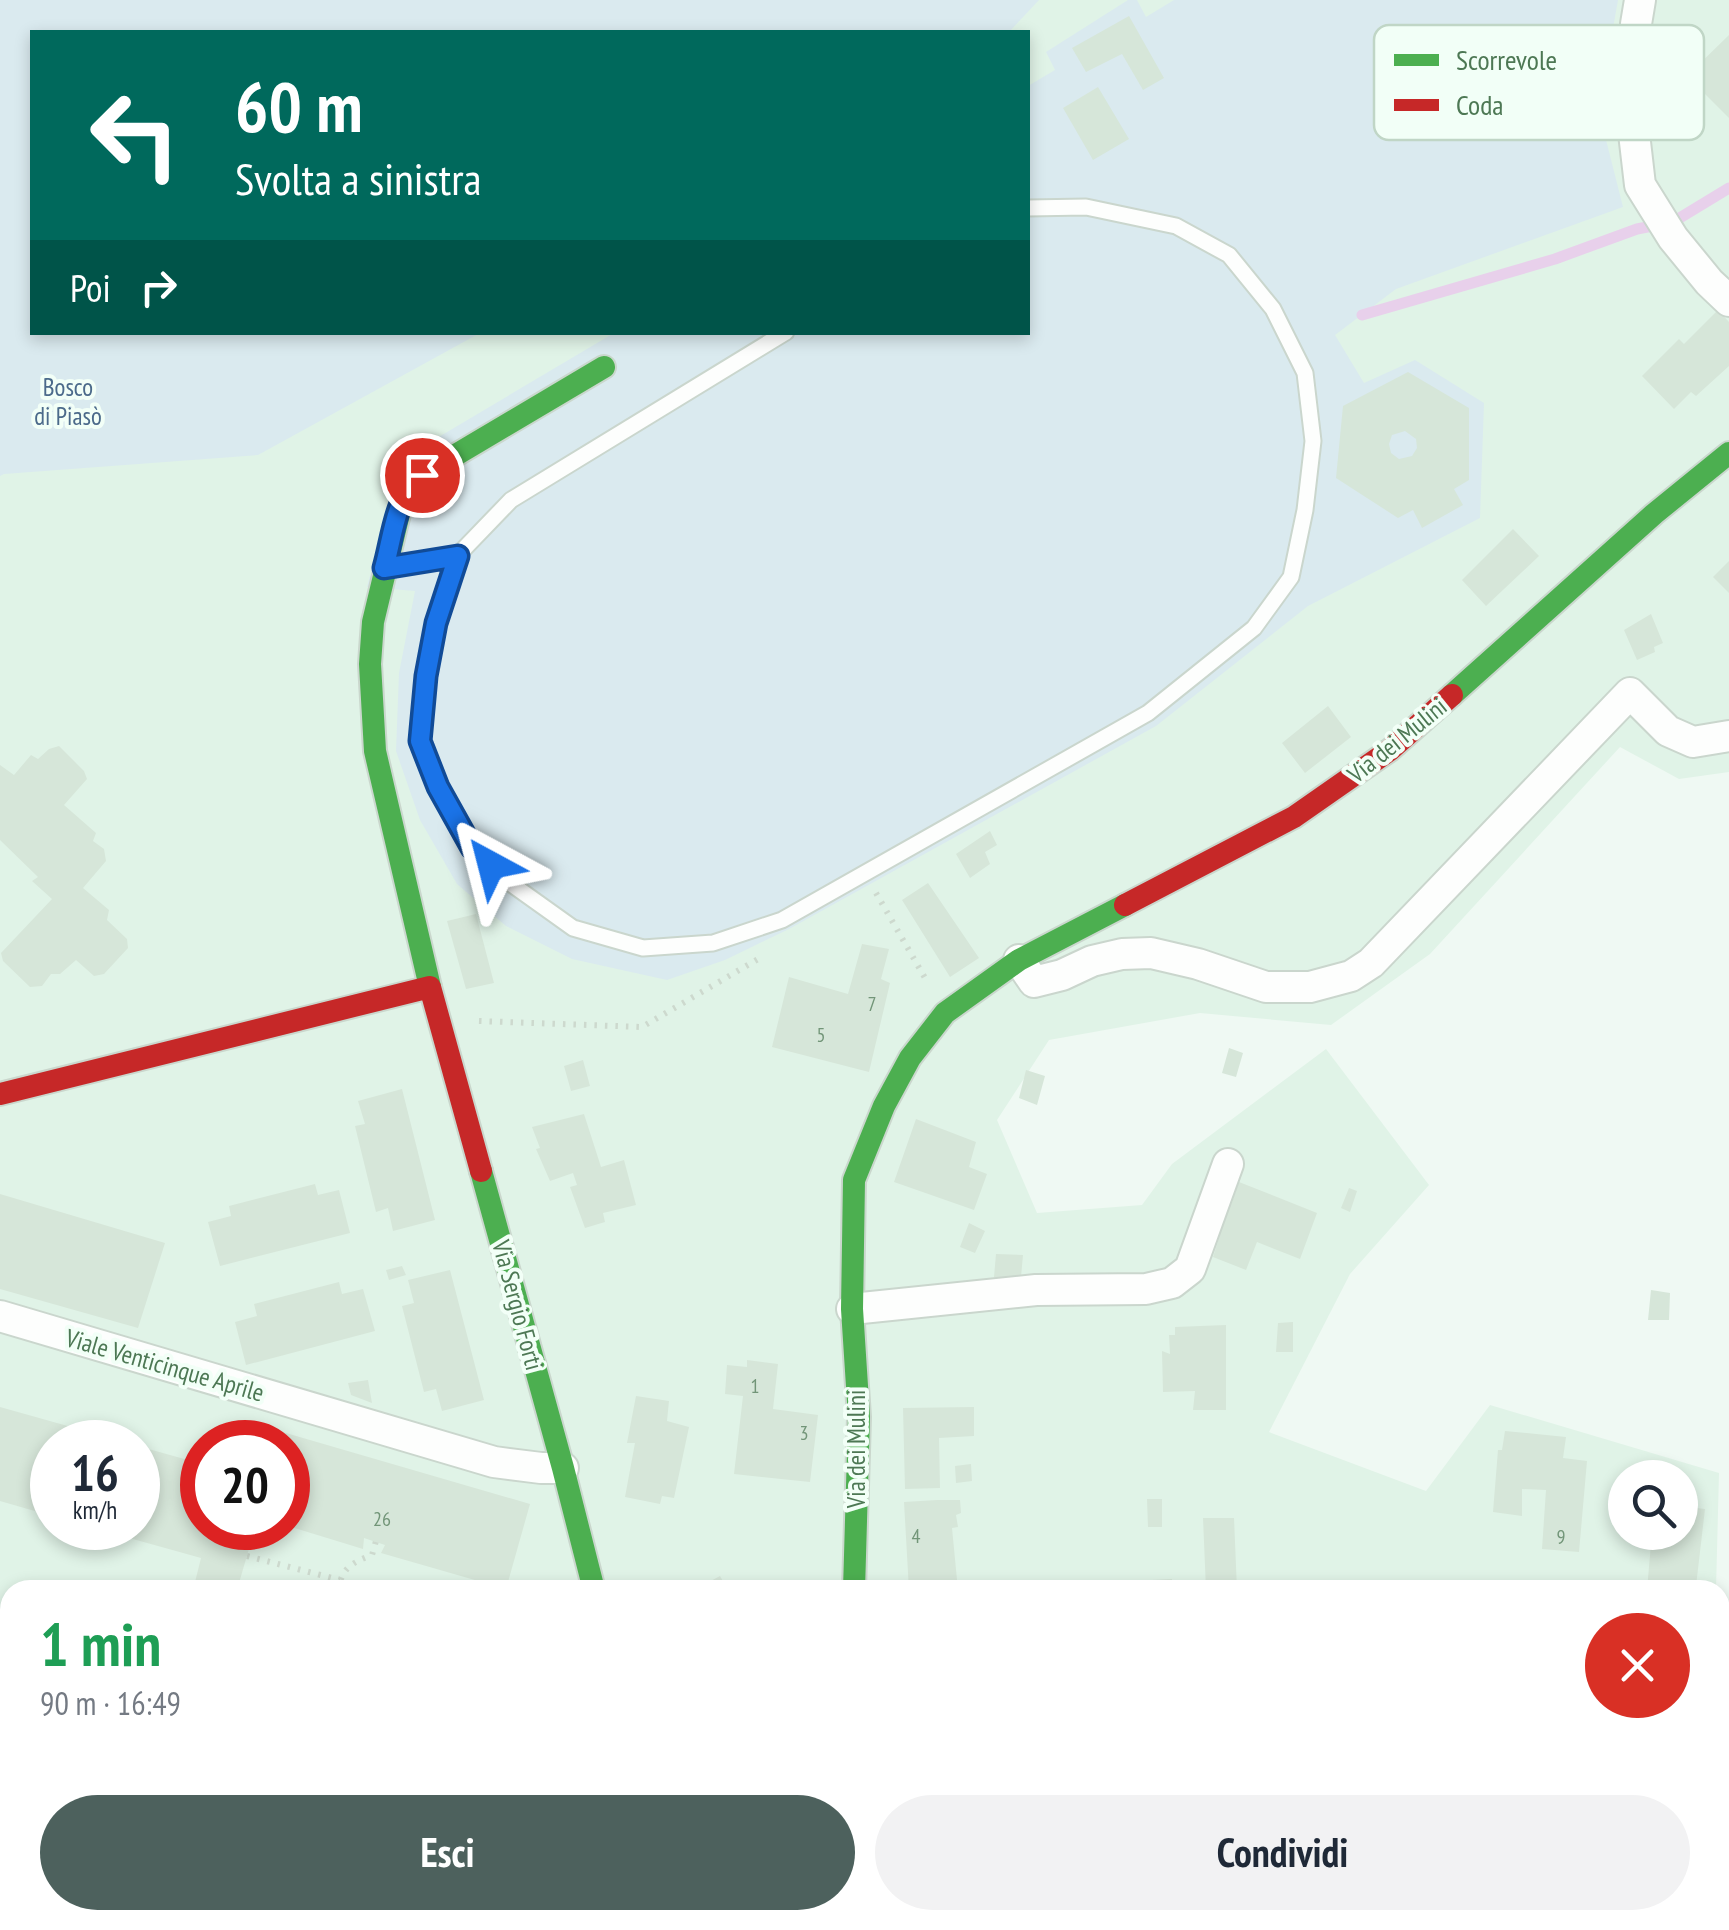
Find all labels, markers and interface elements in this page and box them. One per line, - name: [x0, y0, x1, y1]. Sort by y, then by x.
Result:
- legend: [1374, 25, 1704, 140]
- text: Scorrevole: [1456, 41, 1557, 78]
- text: 60 m: [235, 61, 363, 151]
- icon: left: [70, 70, 200, 200]
- text: Coda: [1456, 86, 1503, 123]
- text: Svolta a sinistra: [235, 149, 482, 207]
- icon: right: [131, 260, 186, 315]
- text: Poi: [70, 263, 111, 312]
- park label: Bosco di Piasò: [34, 371, 102, 432]
- pin: [380, 433, 465, 518]
- icon: arrive: [395, 448, 450, 503]
- street label: Via dei Mulini: [1340, 690, 1453, 790]
- position arrow: [439, 813, 543, 917]
- house number: 7: [868, 991, 877, 1017]
- house number: 5: [817, 1022, 826, 1048]
- street label: Via Sergio Forti: [485, 1235, 551, 1374]
- street label: Viale Venticinque Aprile: [61, 1321, 268, 1409]
- house number: 1: [751, 1373, 760, 1399]
- street label: Via dei Mulini: [840, 1390, 872, 1509]
- speed limit sign: 20: [180, 1420, 310, 1550]
- house number: 3: [800, 1420, 809, 1446]
- text: 16: [71, 1440, 119, 1505]
- map controls: [1608, 1460, 1698, 1550]
- button: search: [1608, 1460, 1698, 1550]
- text: km/h: [73, 1494, 117, 1526]
- house number: 26: [373, 1506, 391, 1532]
- house number: 4: [912, 1523, 921, 1549]
- house number: 9: [1557, 1524, 1566, 1550]
- text: 1 min: [40, 1605, 161, 1683]
- button: close: [1585, 1613, 1690, 1718]
- text: 90 m · 16:49: [40, 1682, 181, 1724]
- button: Esci: [40, 1795, 855, 1910]
- button: Condividi: [875, 1795, 1690, 1910]

